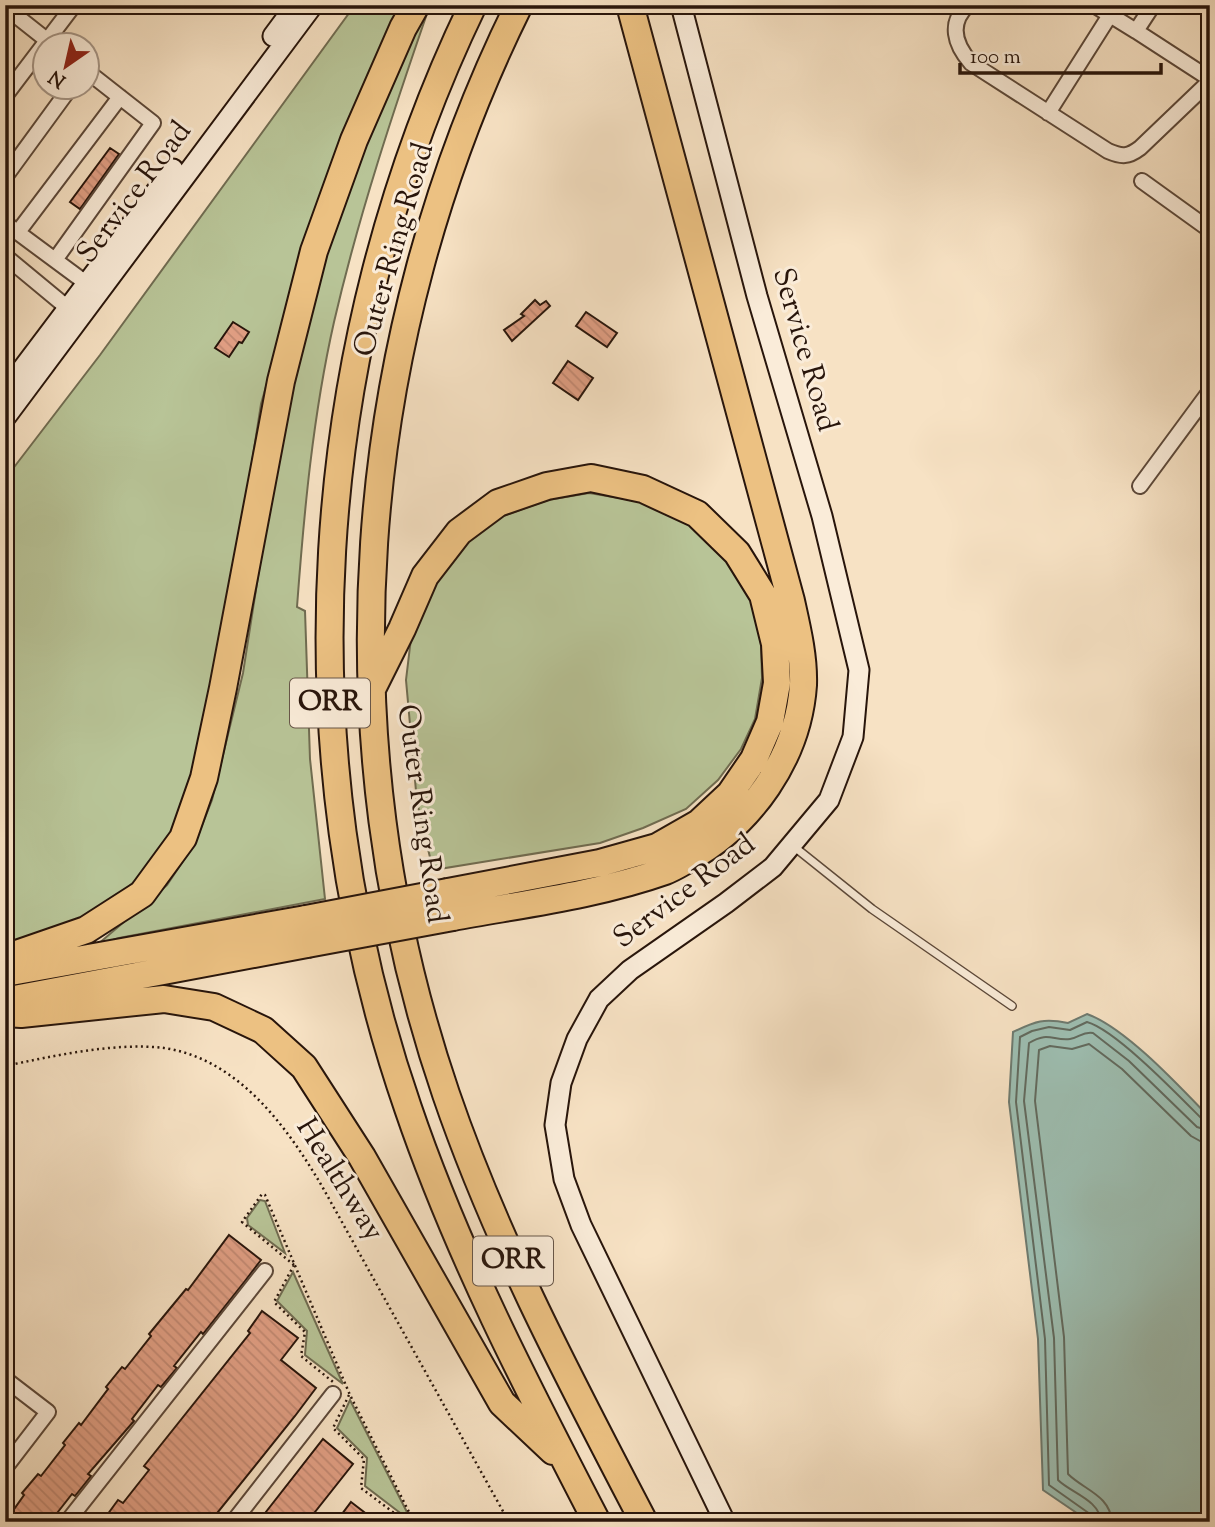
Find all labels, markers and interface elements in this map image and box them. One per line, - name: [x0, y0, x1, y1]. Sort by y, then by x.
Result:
- north arrow: [32, 32, 102, 102]
- scale bar: [960, 32, 1161, 76]
- text: 100 m: [970, 43, 1021, 73]
- text: N: [44, 63, 72, 93]
- street label: Service Road: [67, 113, 203, 273]
- street label: Outer Ring Road: [344, 138, 446, 362]
- street label: Service Road: [760, 263, 848, 437]
- road number: ORR: [290, 678, 370, 728]
- street label: Outer Ring Road: [384, 702, 458, 926]
- street label: Service Road: [605, 824, 765, 960]
- street label: Healthway: [284, 1110, 394, 1250]
- road number: ORR: [473, 1236, 553, 1286]

